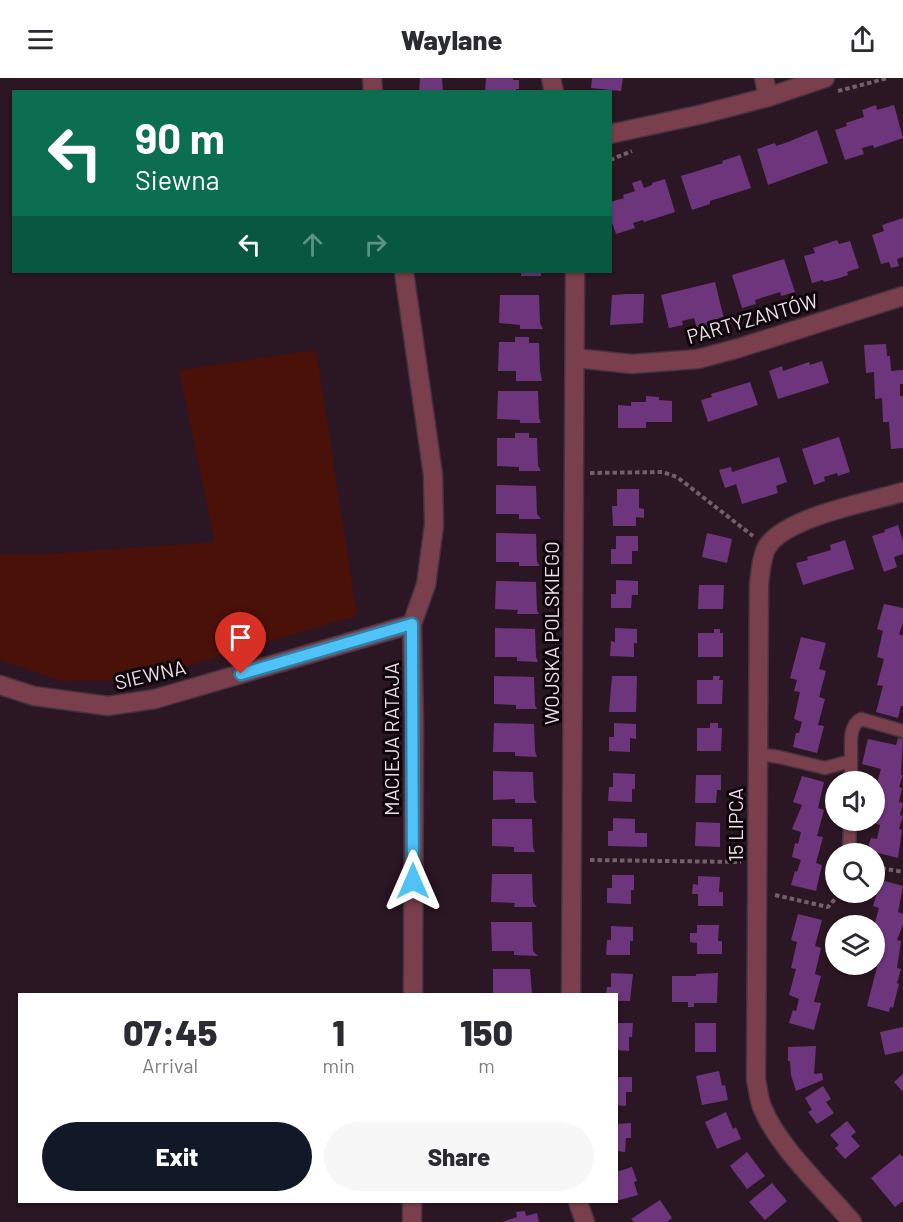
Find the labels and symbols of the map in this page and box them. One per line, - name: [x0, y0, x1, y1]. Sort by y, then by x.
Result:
- street label: PARTYZANTÓW: [684, 288, 821, 348]
- street label: WOJSKA POLSKIEGO: [539, 541, 563, 725]
- pin: [215, 612, 266, 674]
- street label: SIEWNA: [112, 654, 188, 694]
- street label: MACIEJA RATAJA: [379, 662, 403, 816]
- street label: 15 LIPCA: [723, 788, 747, 862]
- position arrow: [381, 849, 445, 913]

